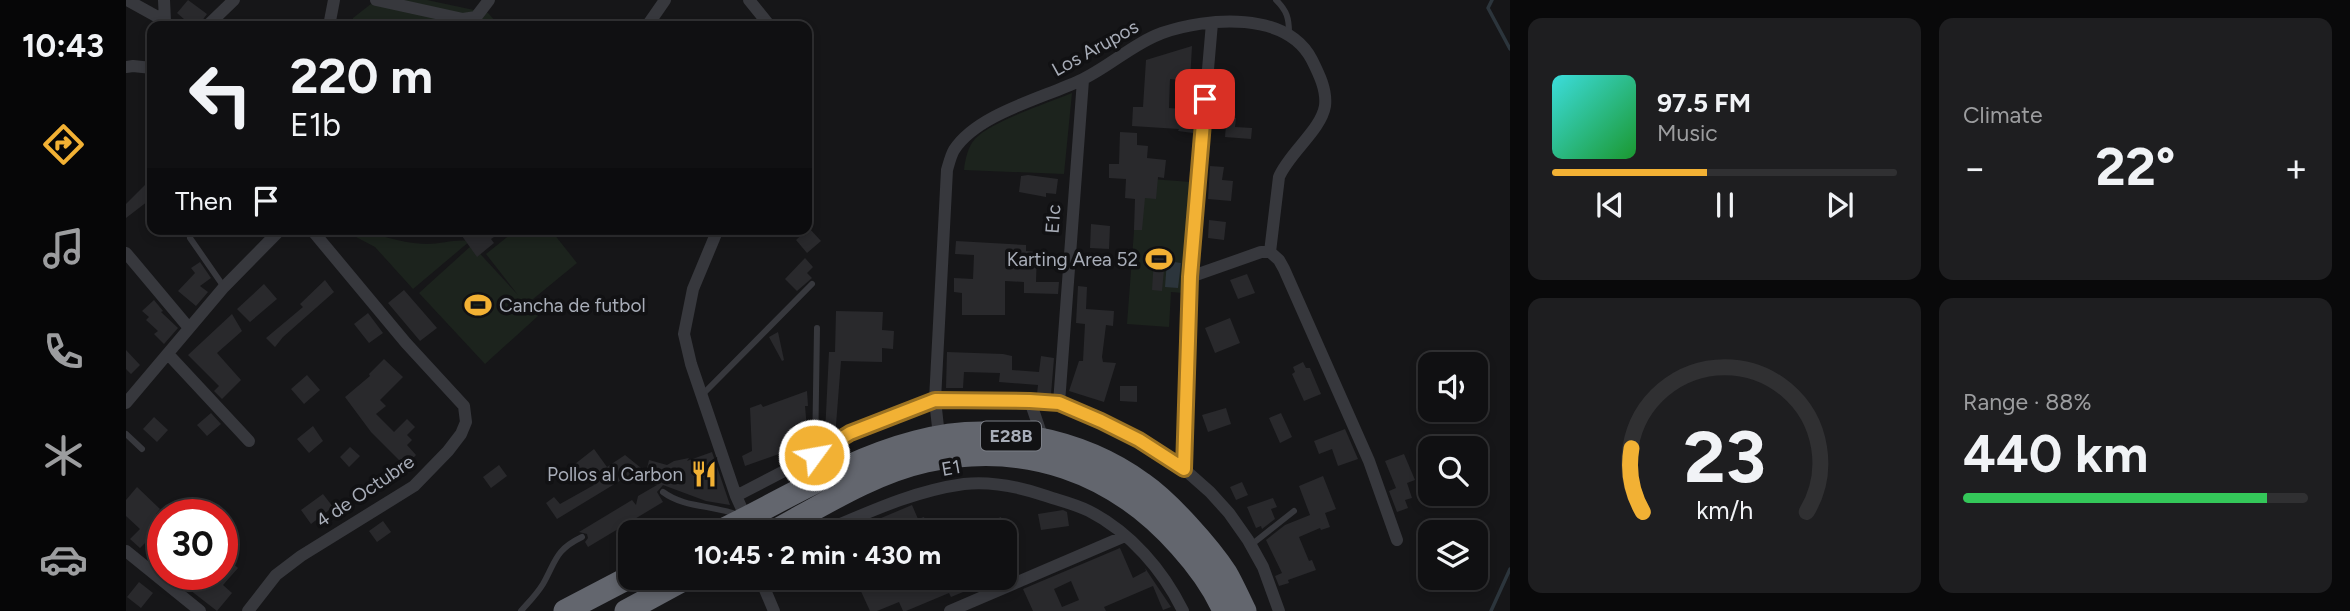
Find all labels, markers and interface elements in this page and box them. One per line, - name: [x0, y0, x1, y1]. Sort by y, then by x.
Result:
- street label: Los Arupos: [1048, 15, 1142, 81]
- text: 10:43: [22, 27, 104, 65]
- text: 220 m: [290, 46, 433, 105]
- icon: left: [175, 49, 266, 140]
- pin: [1175, 69, 1235, 129]
- icon: arrive: [1186, 80, 1224, 118]
- text: 97.5 FM: [1657, 87, 1751, 119]
- text: Climate: [1963, 101, 2042, 129]
- text: E1b: [290, 106, 341, 144]
- text: Music: [1657, 119, 1718, 147]
- icon: directions: [39, 120, 88, 169]
- text: 22°: [2096, 136, 2175, 198]
- text: −: [1963, 145, 1987, 191]
- text: +: [2284, 145, 2308, 191]
- icon: arrive: [247, 182, 285, 220]
- text: Then: [175, 185, 233, 217]
- icon: previous: [1591, 186, 1629, 224]
- icon: pause: [1706, 186, 1744, 224]
- icon: next: [1821, 186, 1859, 224]
- street label: E1c: [1041, 204, 1065, 234]
- icon: music: [39, 224, 88, 273]
- sports icon: Karting Area 52: [1144, 244, 1174, 274]
- place label: Karting Area 52: [1007, 248, 1138, 271]
- sports icon: Cancha de futbol: [463, 290, 493, 320]
- place label: Cancha de futbol: [499, 294, 646, 317]
- icon: phone: [39, 327, 88, 376]
- map controls: [1418, 352, 1488, 590]
- button: sound: [1418, 352, 1488, 422]
- text: Range · 88%: [1963, 388, 2092, 416]
- text: 23: [1683, 413, 1766, 500]
- position arrow: [777, 418, 851, 492]
- road number: E28B: [981, 422, 1041, 450]
- text: 440 km: [1963, 423, 2148, 485]
- icon: climate: [39, 431, 88, 480]
- button: search: [1418, 436, 1488, 506]
- street label: 4 de Octubre: [312, 450, 418, 532]
- street label: E1: [940, 455, 962, 481]
- restaurant icon: Pollos al Carbon: [689, 459, 719, 489]
- place label: Pollos al Carbon: [547, 463, 683, 486]
- text: km/h: [1696, 494, 1753, 524]
- speed limit sign: 30: [147, 499, 238, 590]
- button: layers: [1418, 520, 1488, 590]
- icon: car: [39, 535, 88, 584]
- text: 10:45 · 2 min · 430 m: [694, 539, 941, 571]

